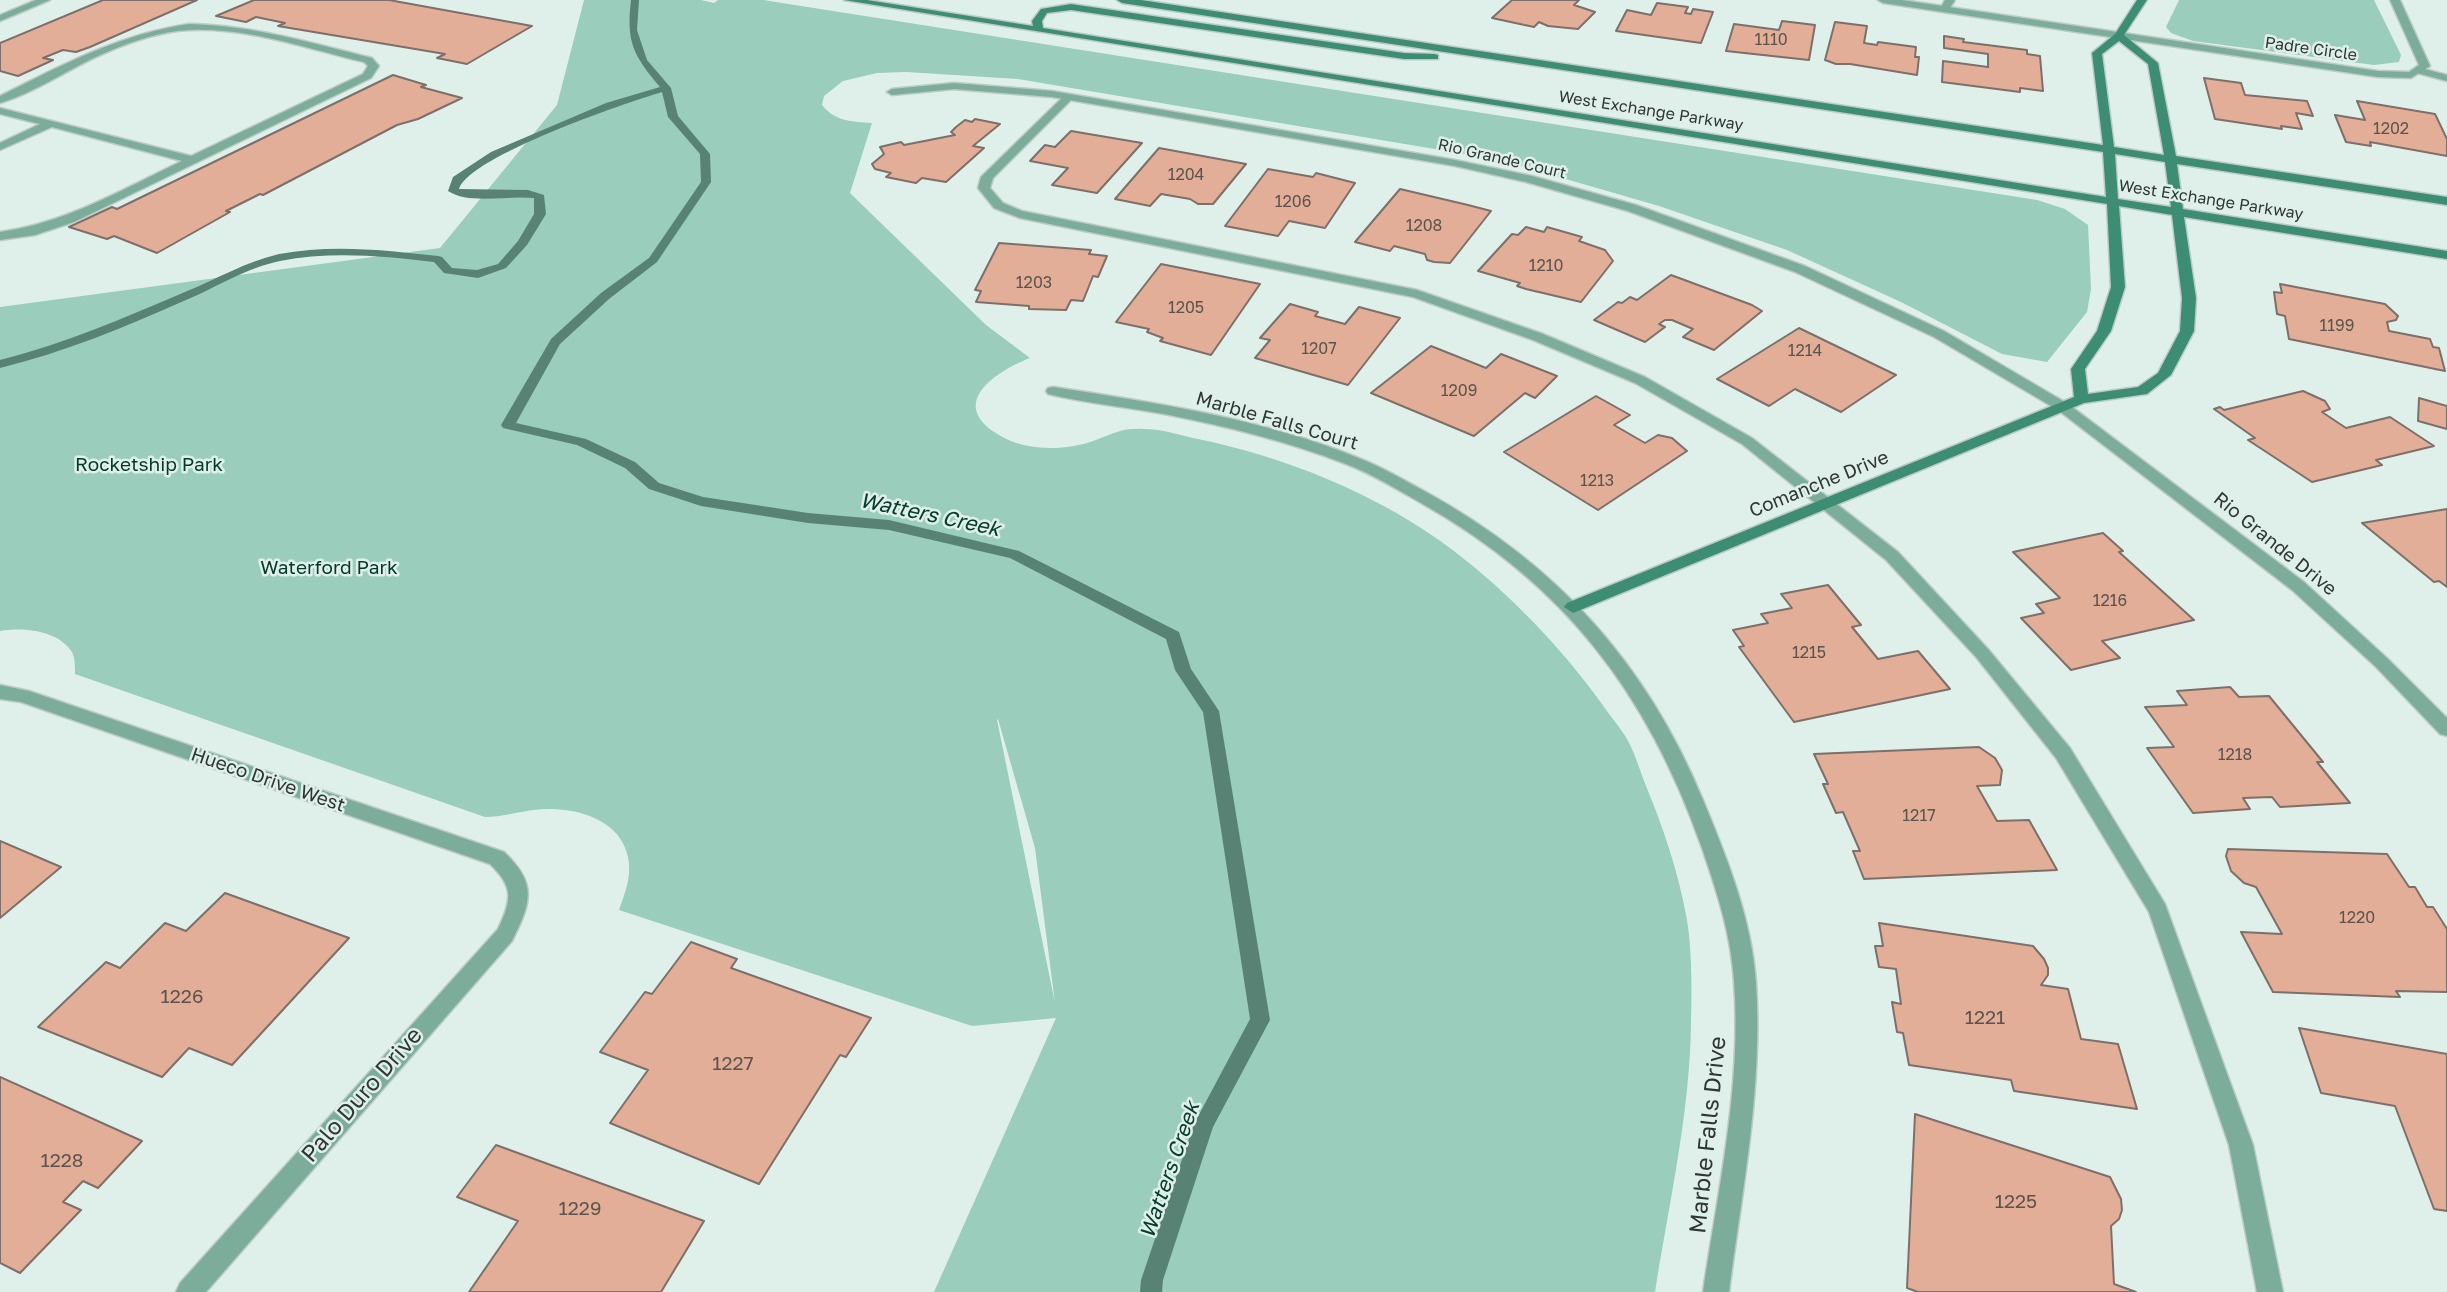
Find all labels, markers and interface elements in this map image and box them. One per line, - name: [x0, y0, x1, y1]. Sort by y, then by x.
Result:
- house number: 1110: [1754, 30, 1788, 50]
- street label: Padre Circle: [2264, 33, 2358, 65]
- street label: West Exchange Parkway: [1557, 87, 1745, 135]
- house number: 1202: [2373, 119, 2409, 139]
- street label: Rio Grande Court: [1436, 135, 1568, 183]
- house number: 1204: [1168, 165, 1204, 185]
- street label: West Exchange Parkway: [2117, 176, 2305, 224]
- house number: 1206: [1275, 192, 1311, 212]
- house number: 1208: [1406, 216, 1442, 236]
- house number: 1210: [1529, 256, 1563, 276]
- house number: 1203: [1016, 273, 1052, 293]
- house number: 1205: [1168, 298, 1204, 318]
- house number: 1199: [2320, 316, 2354, 336]
- house number: 1207: [1301, 339, 1337, 359]
- house number: 1214: [1788, 341, 1822, 361]
- house number: 1209: [1441, 381, 1477, 401]
- street label: Marble Falls Court: [1193, 387, 1361, 455]
- street label: Comanche Drive: [1746, 446, 1892, 522]
- park label: Rocketship Park: [75, 454, 223, 476]
- house number: 1213: [1580, 471, 1614, 491]
- street label: Rio Grande Drive: [2209, 487, 2341, 601]
- water label: Watters Creek: [858, 488, 1002, 542]
- park label: Waterford Park: [260, 557, 398, 579]
- house number: 1216: [2093, 591, 2127, 611]
- house number: 1215: [1792, 643, 1826, 663]
- street label: Hueco Drive West: [188, 743, 348, 817]
- house number: 1218: [2218, 745, 2252, 765]
- house number: 1217: [1902, 806, 1936, 826]
- house number: 1220: [2339, 908, 2375, 928]
- house number: 1226: [161, 986, 203, 1008]
- house number: 1221: [1965, 1007, 2005, 1029]
- street label: Palo Duro Drive: [296, 1022, 428, 1168]
- street label: Marble Falls Drive: [1684, 1035, 1732, 1235]
- house number: 1227: [712, 1053, 754, 1075]
- water label: Watters Creek: [1135, 1098, 1205, 1242]
- house number: 1228: [41, 1150, 83, 1172]
- house number: 1225: [1995, 1191, 2037, 1213]
- house number: 1229: [559, 1198, 601, 1220]

